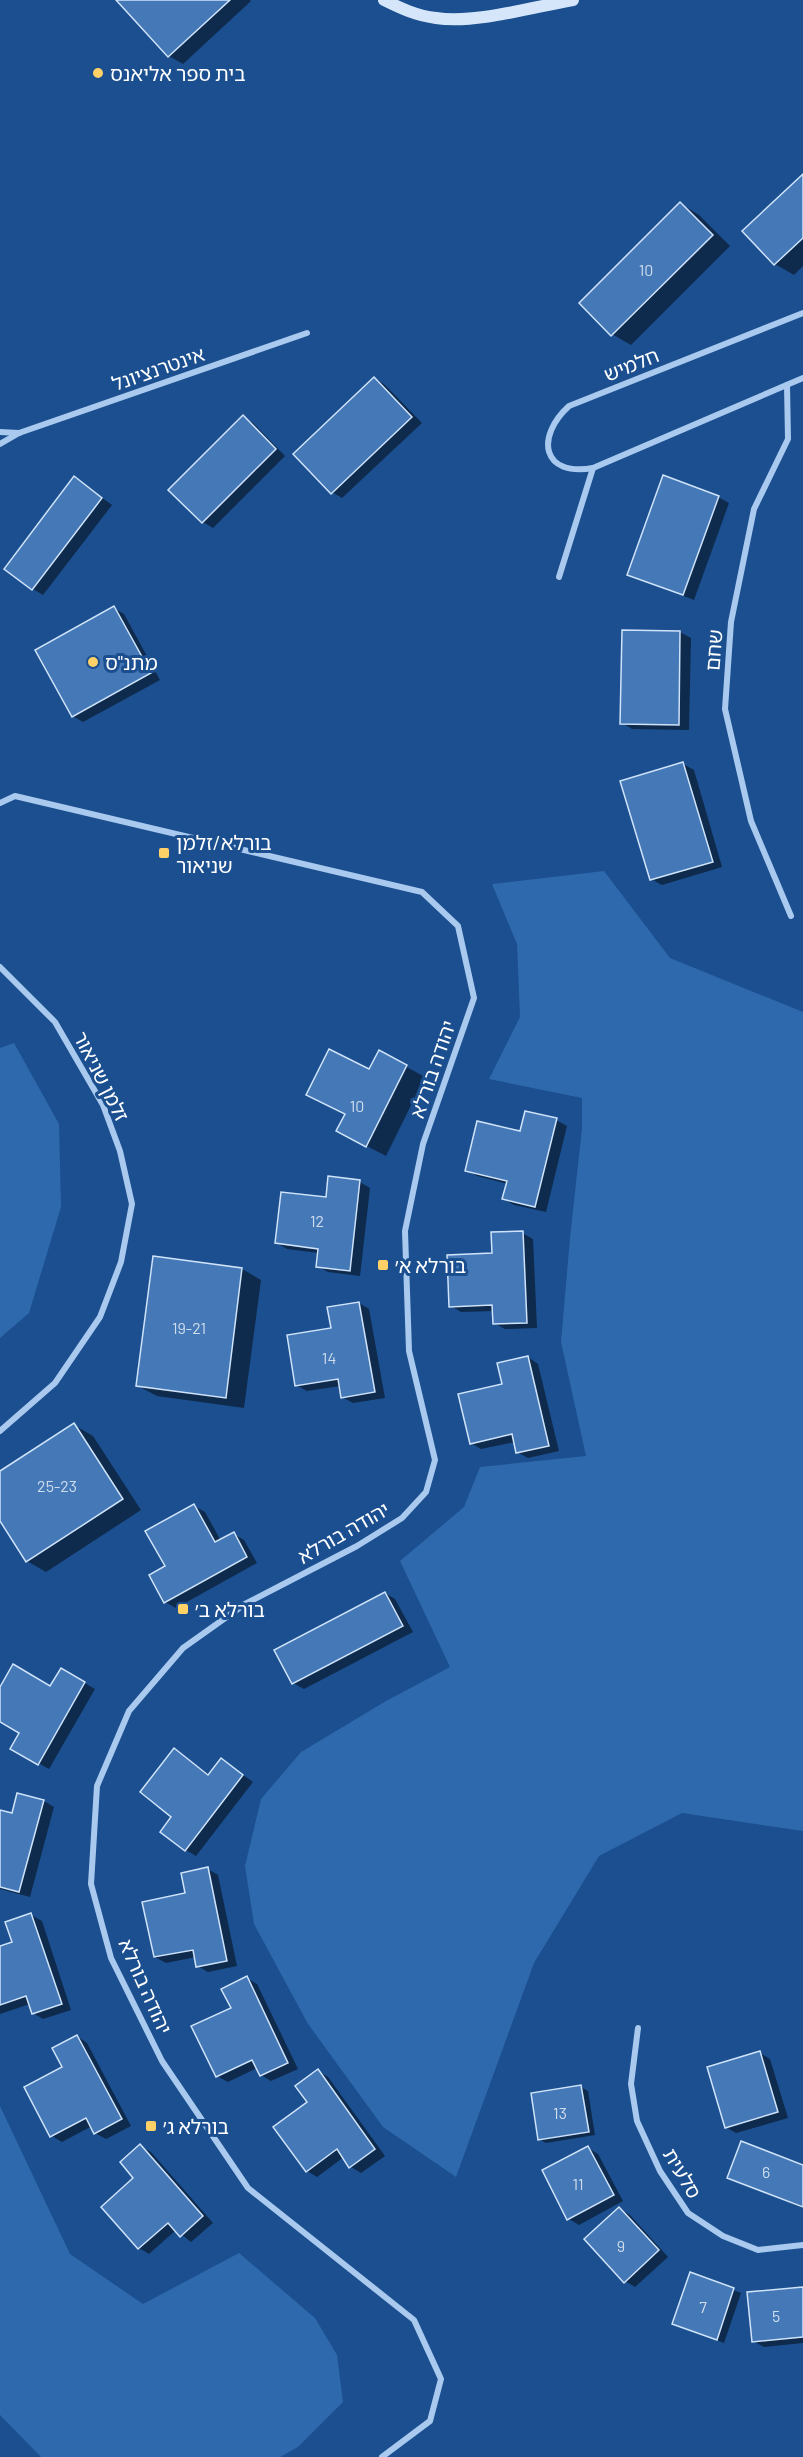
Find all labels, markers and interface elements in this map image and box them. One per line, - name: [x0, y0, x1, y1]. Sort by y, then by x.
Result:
- place label: בית ספר אליאנס: [110, 61, 246, 85]
- marker: בית ספר אליאנס: [91, 66, 105, 80]
- house number: 10: [639, 260, 653, 279]
- street label: אינטרנציונל: [108, 341, 208, 395]
- street label: חלמיש: [600, 342, 662, 386]
- street label: שחם: [699, 628, 727, 672]
- place label: מתנ"ס: [105, 650, 158, 674]
- marker: מתנ"ס: [86, 655, 100, 669]
- place label: בורלא/זלמן שניאור: [176, 830, 272, 877]
- marker: בורלא/זלמן שניאור: [157, 846, 171, 860]
- street label: יהודה בורלא: [404, 1017, 460, 1121]
- street label: זלמן שניאור: [69, 1027, 135, 1125]
- house number: 10: [350, 1096, 364, 1115]
- house number: 12: [310, 1211, 324, 1230]
- place label: בורלא א׳: [395, 1253, 466, 1277]
- marker: בורלא א׳: [376, 1258, 390, 1272]
- house number: 19-21: [172, 1318, 206, 1337]
- house number: 14: [322, 1348, 336, 1367]
- house number: 25-23: [37, 1476, 77, 1495]
- street label: יהודה בורלא: [293, 1496, 393, 1568]
- place label: בורלא ב׳: [195, 1597, 265, 1621]
- marker: בורלא ב׳: [176, 1602, 190, 1616]
- street label: יהודה בורלא: [114, 1935, 178, 2037]
- house number: 13: [553, 2103, 567, 2122]
- place label: בורלא ג׳: [163, 2114, 229, 2138]
- marker: בורלא ג׳: [144, 2119, 158, 2133]
- street label: סלעית: [659, 2144, 707, 2202]
- house number: 6: [762, 2162, 770, 2181]
- house number: 11: [572, 2174, 584, 2193]
- house number: 9: [617, 2236, 625, 2255]
- house number: 7: [699, 2297, 707, 2316]
- house number: 5: [772, 2306, 780, 2325]

